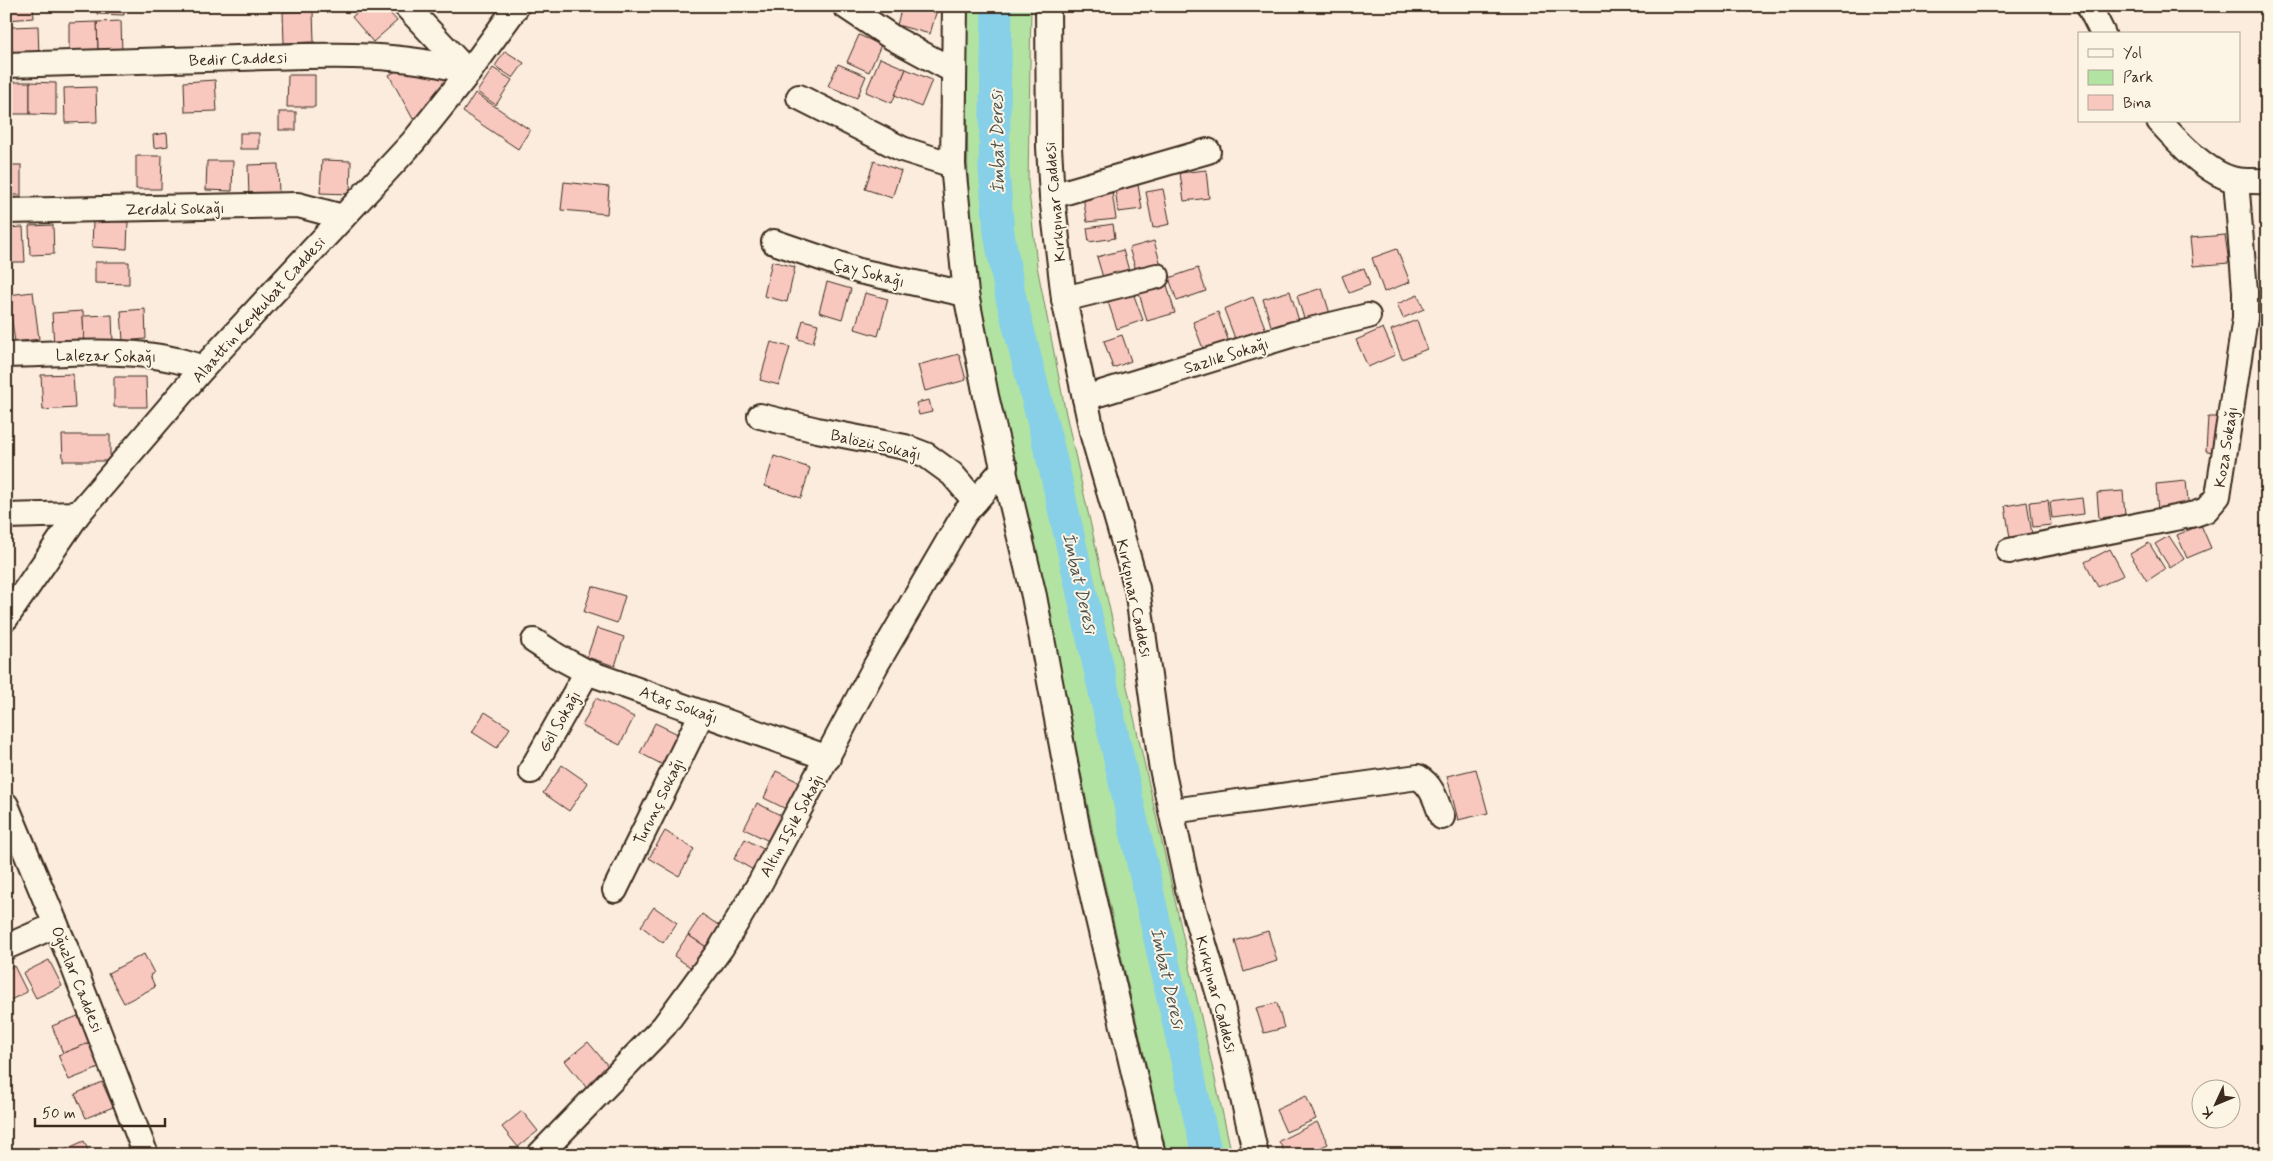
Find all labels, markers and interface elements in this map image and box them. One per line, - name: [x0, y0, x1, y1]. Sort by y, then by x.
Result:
- legend: [2078, 32, 2240, 122]
- text: Yol: [2123, 44, 2142, 64]
- street label: Bedir Caddesi: [189, 47, 288, 72]
- text: Park: [2123, 68, 2153, 88]
- water label: İmbat Deresi: [985, 88, 1011, 194]
- text: Bina: [2123, 94, 2151, 114]
- street label: Kırkpınar Caddesi: [1040, 141, 1071, 263]
- street label: Zerdali Sokağı: [125, 198, 225, 221]
- street label: Alaattin Keykubat Caddesi: [188, 232, 331, 388]
- street label: Çay Sokağı: [830, 254, 907, 293]
- street label: Sazlık Sokağı: [1181, 334, 1272, 379]
- street label: Lalezar Sokağı: [56, 345, 156, 368]
- street label: Koza Sokağı: [2210, 405, 2243, 489]
- street label: Balözü Sokağı: [828, 425, 923, 466]
- water label: İmbat Deresi: [1056, 530, 1103, 638]
- street label: Kırkpınar Caddesi: [1111, 537, 1156, 660]
- street label: Ataç Sokağı: [636, 682, 721, 729]
- street label: Göl Sokağı: [534, 687, 586, 756]
- street label: Turunç Sokağı: [629, 755, 689, 849]
- street label: Altın Işık Sokağı: [755, 770, 829, 881]
- street label: Oğuzlar Caddesi: [46, 923, 107, 1036]
- water label: İmbat Deresi: [1144, 925, 1191, 1033]
- street label: Kırkpınar Caddesi: [1190, 934, 1241, 1056]
- north arrow: [2190, 1078, 2240, 1128]
- scale bar: [35, 1096, 165, 1128]
- text: K: [2197, 1102, 2217, 1122]
- text: 50 m: [42, 1104, 76, 1124]

